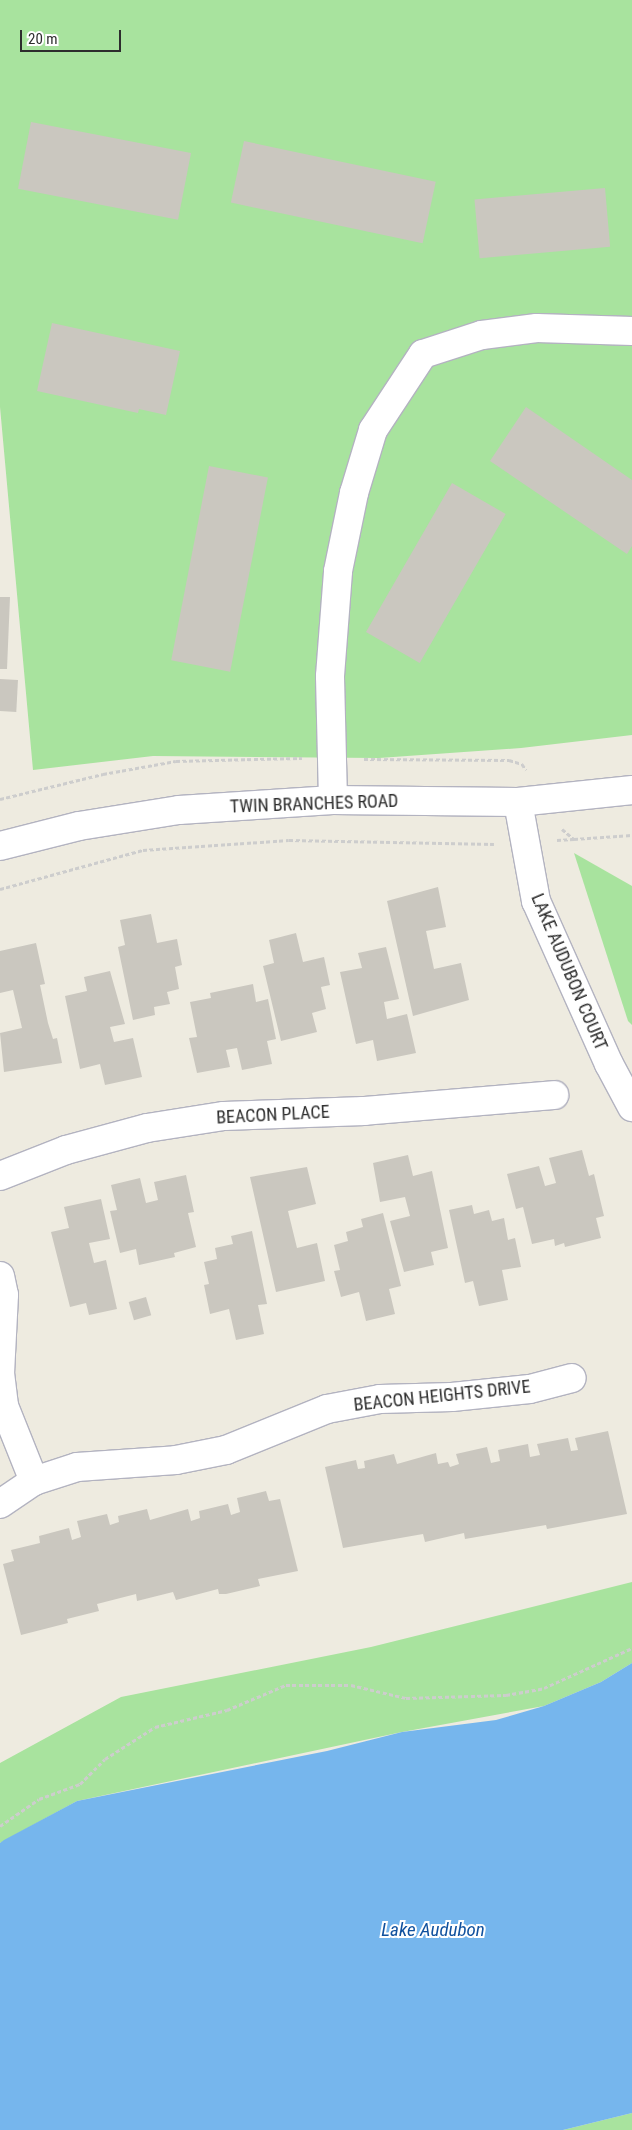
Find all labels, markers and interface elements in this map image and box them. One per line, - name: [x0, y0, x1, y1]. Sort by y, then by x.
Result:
- scale bar: [22, 20, 124, 52]
- text: 20 m: [28, 30, 58, 48]
- street label: TWIN BRANCHES ROAD: [229, 790, 399, 818]
- street label: LAKE AUDUBON COURT: [526, 890, 612, 1054]
- street label: BEACON PLACE: [216, 1101, 330, 1129]
- street label: BEACON HEIGHTS DRIVE: [353, 1376, 531, 1416]
- water label: Lake Audubon: [381, 1919, 485, 1941]

